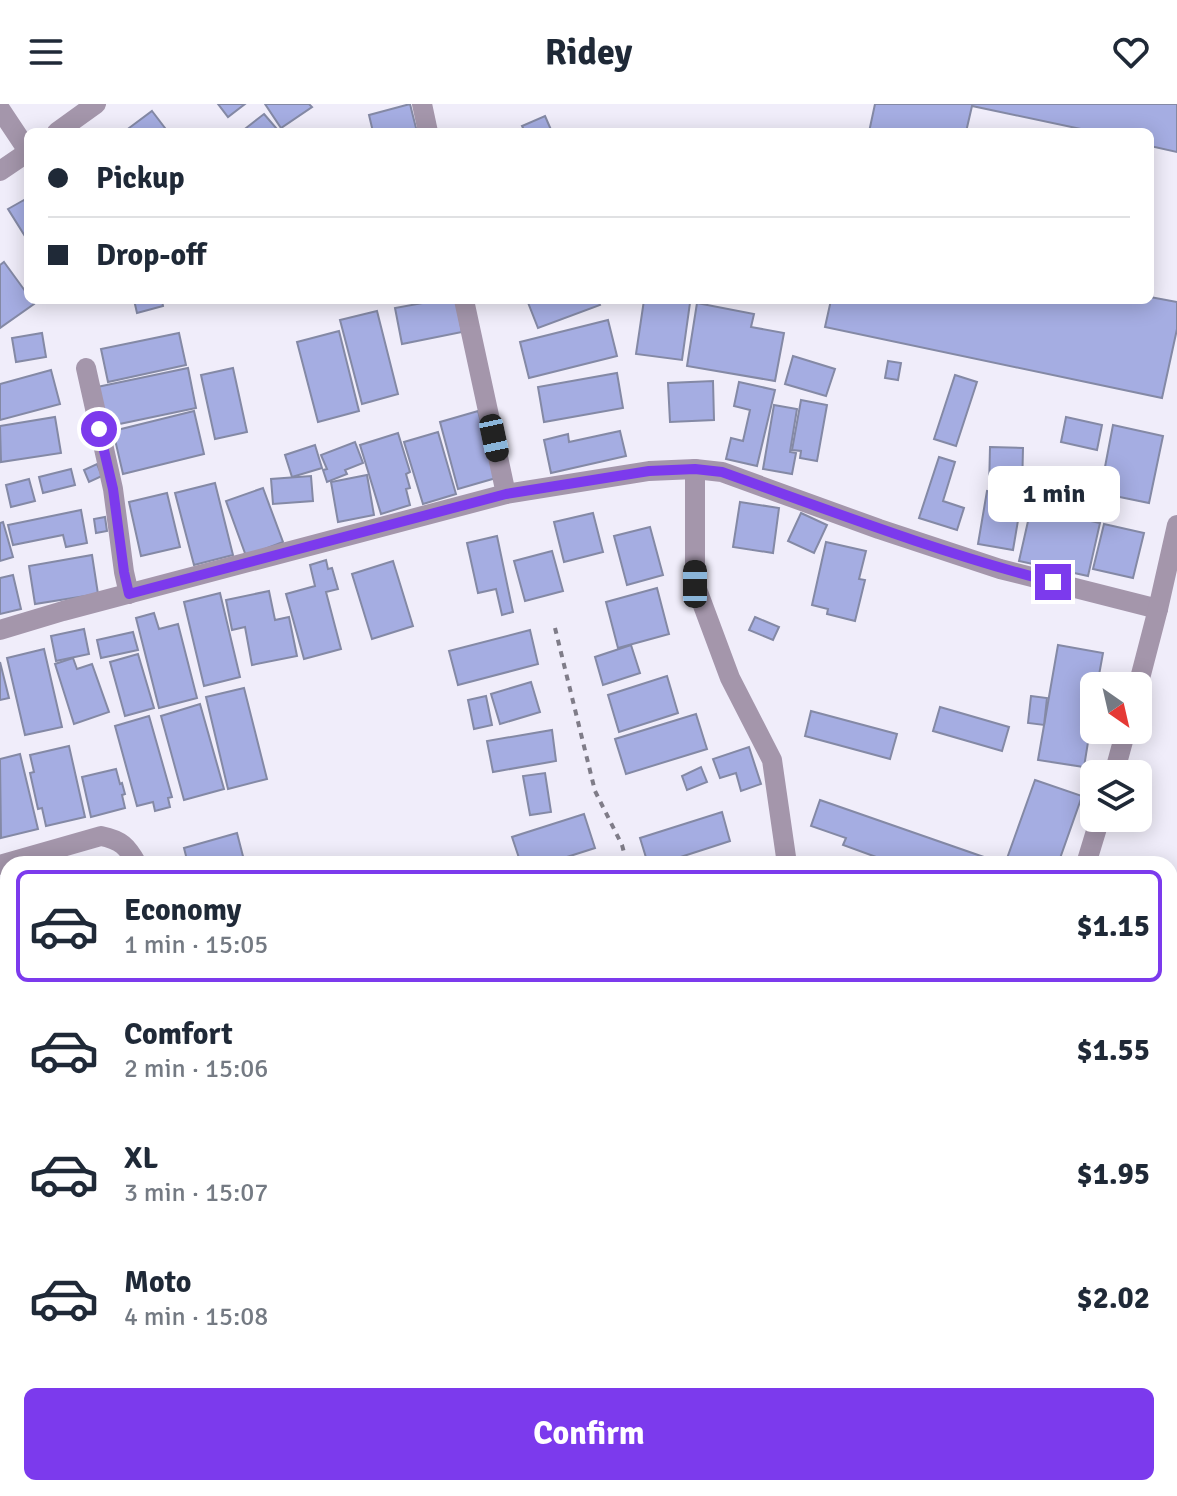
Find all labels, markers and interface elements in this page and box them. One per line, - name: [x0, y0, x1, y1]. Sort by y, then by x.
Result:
- icon: menu: [24, 30, 68, 74]
- text: Ridey: [545, 30, 632, 75]
- icon: heart: [1109, 30, 1153, 74]
- text: Pickup: [96, 160, 185, 197]
- text: Drop-off: [96, 237, 206, 274]
- route start: [81, 411, 117, 447]
- car: [477, 412, 511, 464]
- callout: 1 min: [987, 466, 1119, 522]
- text: 1 min: [1023, 478, 1085, 510]
- car: [683, 560, 707, 608]
- route end: [1035, 564, 1071, 600]
- north arrow: [1080, 672, 1152, 744]
- map controls: [1080, 672, 1152, 832]
- button: layers: [1080, 760, 1152, 832]
- icon: car: [28, 890, 100, 962]
- text: Economy: [124, 892, 241, 929]
- text: $1.15: [1077, 908, 1150, 945]
- text: 1 min · 15:05: [124, 929, 268, 961]
- icon: car: [28, 1014, 100, 1086]
- text: Comfort: [124, 1016, 233, 1053]
- text: $1.55: [1077, 1032, 1150, 1069]
- text: 2 min · 15:06: [124, 1053, 268, 1085]
- icon: car: [28, 1138, 100, 1210]
- text: XL: [124, 1140, 158, 1177]
- text: $1.95: [1077, 1156, 1150, 1193]
- text: 3 min · 15:07: [124, 1177, 268, 1209]
- icon: car: [28, 1262, 100, 1334]
- text: Moto: [124, 1264, 191, 1301]
- text: $2.02: [1077, 1280, 1150, 1317]
- text: 4 min · 15:08: [124, 1301, 268, 1333]
- button: Confirm: [24, 1388, 1154, 1480]

